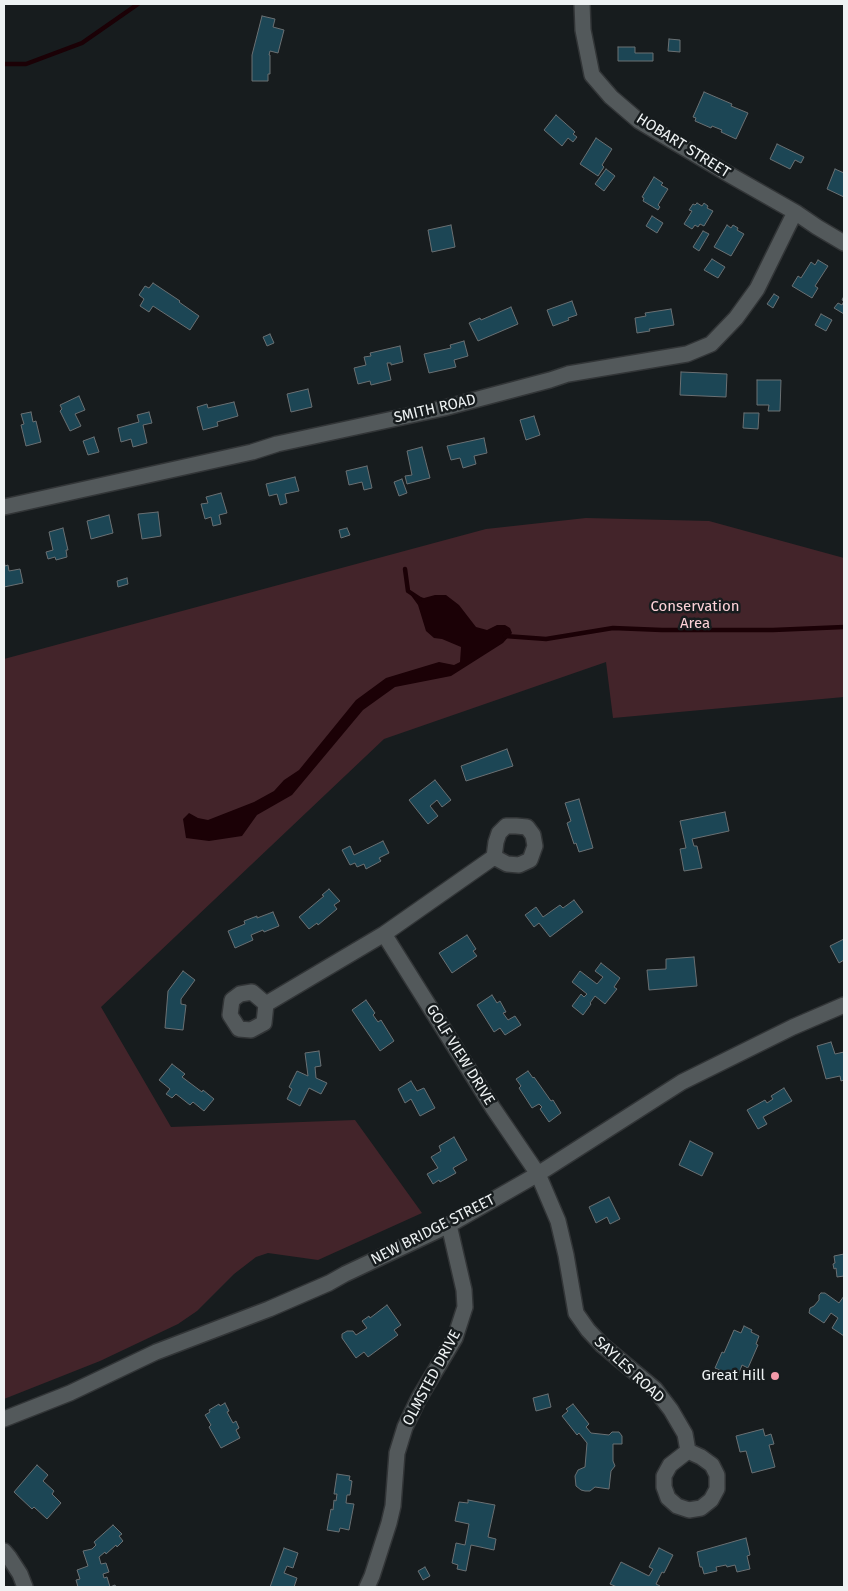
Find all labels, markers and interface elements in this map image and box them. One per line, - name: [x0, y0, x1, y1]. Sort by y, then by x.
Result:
- street label: HOBART STREET: [633, 110, 733, 182]
- street label: SMITH ROAD: [392, 391, 478, 427]
- park label: Conservation Area: [650, 598, 740, 633]
- street label: GOLF VIEW DRIVE: [422, 1001, 498, 1109]
- street label: NEW BRIDGE STREET: [368, 1191, 498, 1269]
- street label: OLMSTED DRIVE: [399, 1327, 465, 1429]
- street label: SAYLES ROAD: [590, 1333, 668, 1407]
- place label: Great Hill: [701, 1367, 765, 1385]
- marker: Great Hill: [769, 1370, 781, 1382]

